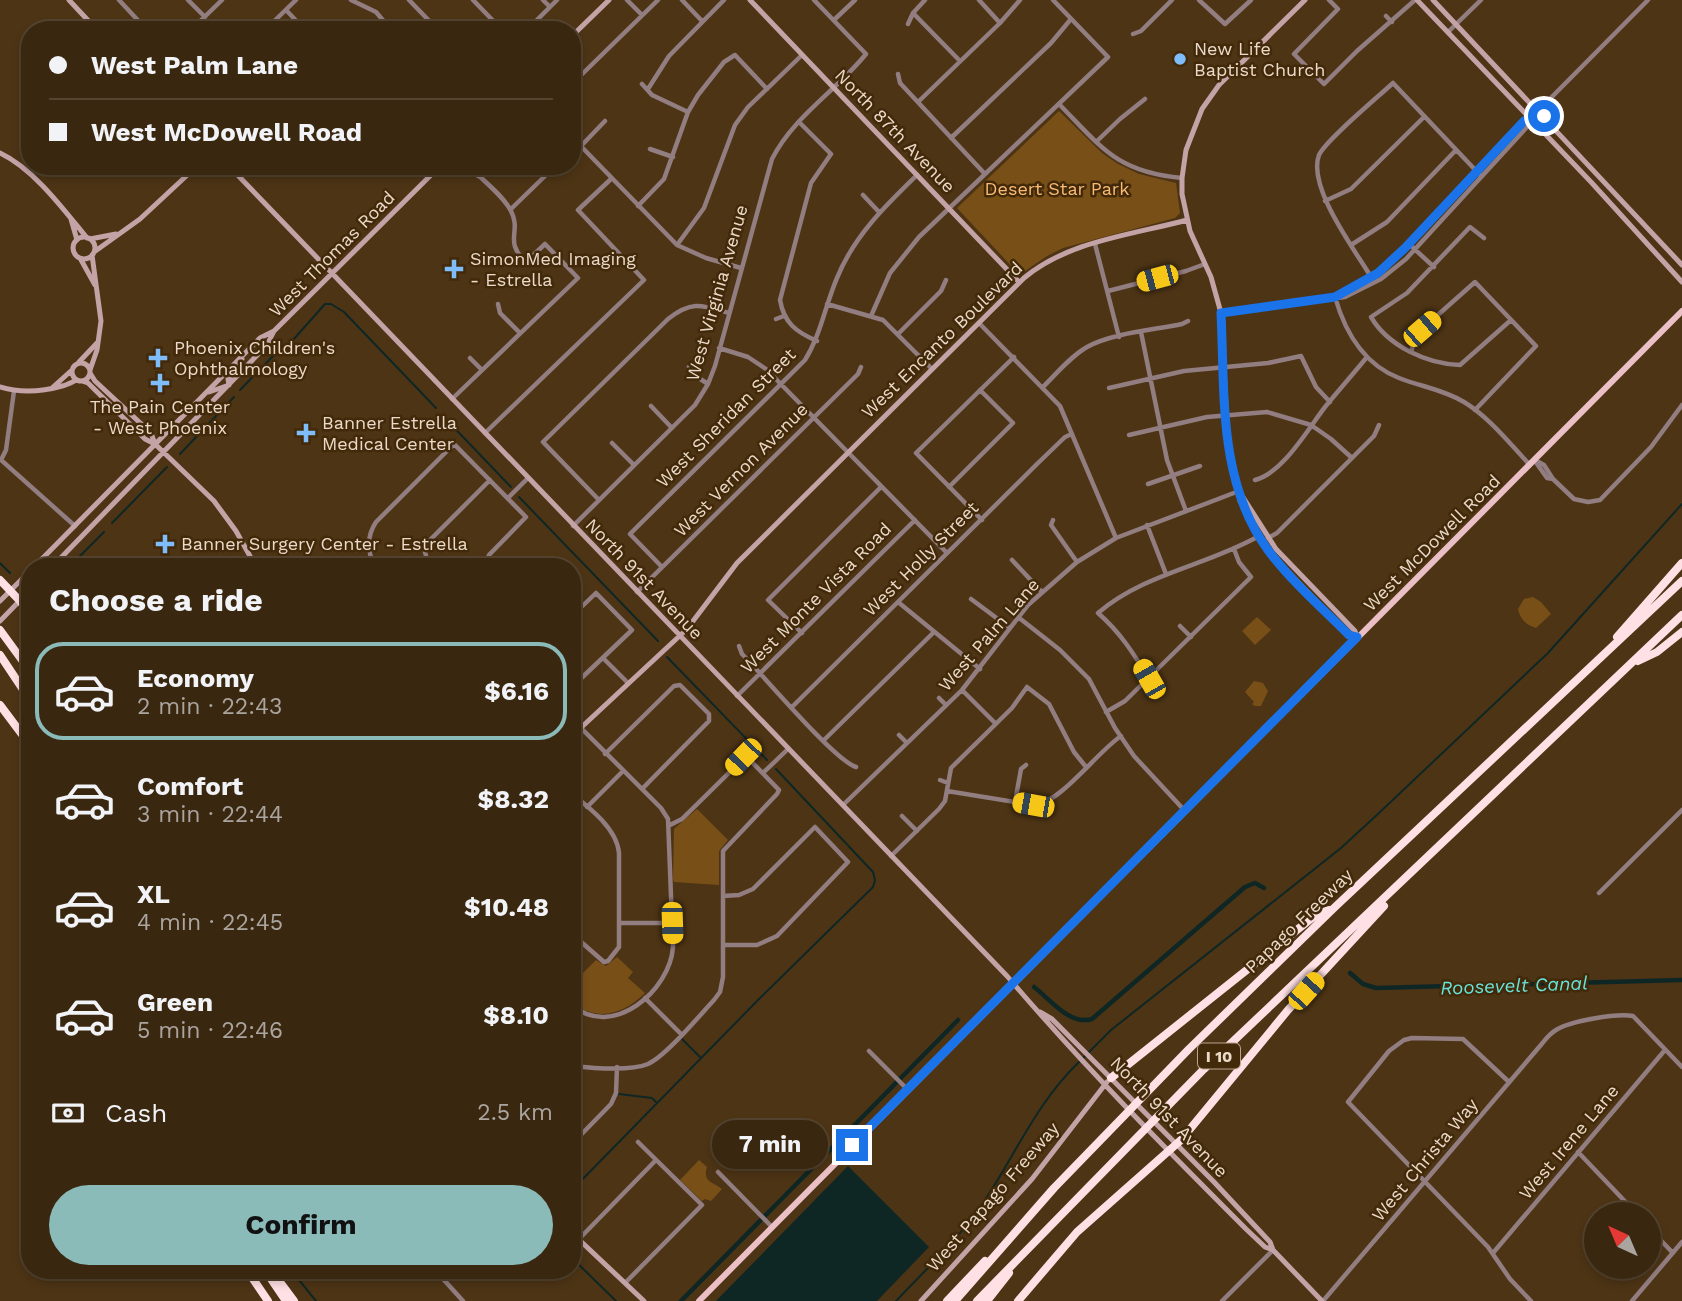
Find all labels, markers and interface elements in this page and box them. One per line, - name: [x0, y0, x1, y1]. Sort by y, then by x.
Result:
- place label: New Life Baptist Church: [1194, 38, 1325, 80]
- text: West Palm Lane: [91, 50, 298, 80]
- marker: New Life Baptist Church: [1172, 51, 1188, 67]
- street label: North 87th Avenue: [831, 64, 960, 197]
- route start: [1528, 100, 1560, 132]
- text: West McDowell Road: [91, 117, 362, 147]
- park label: Desert Star Park: [985, 178, 1129, 199]
- street label: West Thomas Road: [264, 186, 399, 321]
- street label: West Virginia Avenue: [681, 202, 752, 383]
- place label: SimonMed Imaging - Estrella: [470, 248, 636, 290]
- street label: West Encanto Boulevard: [857, 257, 1026, 422]
- marker: SimonMed Imaging - Estrella: [444, 259, 464, 279]
- car: [1134, 262, 1181, 294]
- car: [1400, 307, 1445, 351]
- place label: Phoenix Children's Ophthalmology: [174, 337, 335, 379]
- street label: West Sheridan Street: [652, 343, 800, 492]
- marker: Phoenix Children's Ophthalmology: [148, 348, 168, 368]
- marker: The Pain Center - West Phoenix: [150, 373, 170, 393]
- place label: The Pain Center - West Phoenix: [90, 396, 230, 438]
- street label: West Vernon Avenue: [669, 398, 812, 541]
- place label: Banner Estrella Medical Center: [322, 412, 457, 454]
- marker: Banner Estrella Medical Center: [296, 423, 316, 443]
- street label: West McDowell Road: [1359, 470, 1504, 615]
- street label: West Holly Street: [859, 497, 983, 620]
- street label: North 91st Avenue: [581, 514, 707, 643]
- street label: West Monte Vista Road: [736, 518, 895, 677]
- place label: Banner Surgery Center - Estrella: [181, 533, 468, 554]
- marker: Banner Surgery Center - Estrella: [155, 534, 175, 554]
- street label: West Palm Lane: [934, 574, 1043, 695]
- text: Choose a ride: [49, 581, 263, 619]
- car: [1130, 656, 1169, 702]
- icon: car: [53, 660, 116, 723]
- text: Economy: [137, 663, 254, 693]
- text: $6.16: [484, 676, 549, 706]
- text: 2 min · 22:43: [137, 693, 283, 720]
- car: [721, 735, 766, 779]
- icon: car: [53, 768, 116, 831]
- text: Comfort: [137, 771, 243, 801]
- text: $8.32: [478, 784, 549, 814]
- car: [1011, 791, 1056, 819]
- text: 3 min · 22:44: [137, 801, 283, 828]
- street label: Papago Freeway: [1241, 864, 1357, 977]
- icon: car: [53, 876, 116, 939]
- text: XL: [137, 879, 170, 909]
- text: $10.48: [464, 892, 549, 922]
- car: [661, 902, 684, 944]
- text: 4 min · 22:45: [137, 909, 283, 936]
- car: [1285, 968, 1328, 1014]
- water label: Roosevelt Canal: [1440, 971, 1588, 1000]
- icon: car: [53, 984, 116, 1047]
- text: Green: [137, 987, 213, 1017]
- text: $8.10: [483, 1000, 549, 1030]
- text: 5 min · 22:46: [137, 1017, 283, 1044]
- road number: I 10: [1198, 1044, 1240, 1068]
- street label: North 91st Avenue: [1106, 1052, 1232, 1181]
- street label: West Irene Lane: [1515, 1080, 1623, 1203]
- street label: West Christa Way: [1367, 1093, 1483, 1225]
- icon: cash: [49, 1094, 87, 1132]
- text: Cash: [105, 1098, 167, 1128]
- text: 2.5 km: [477, 1099, 553, 1126]
- street label: West Papago Freeway: [922, 1117, 1064, 1276]
- callout: 7 min: [712, 1120, 828, 1170]
- route end: [836, 1129, 868, 1161]
- text: 7 min: [739, 1131, 801, 1158]
- button: Confirm: [49, 1185, 553, 1265]
- north arrow: [1584, 1202, 1661, 1279]
- map controls: [1584, 1202, 1661, 1279]

